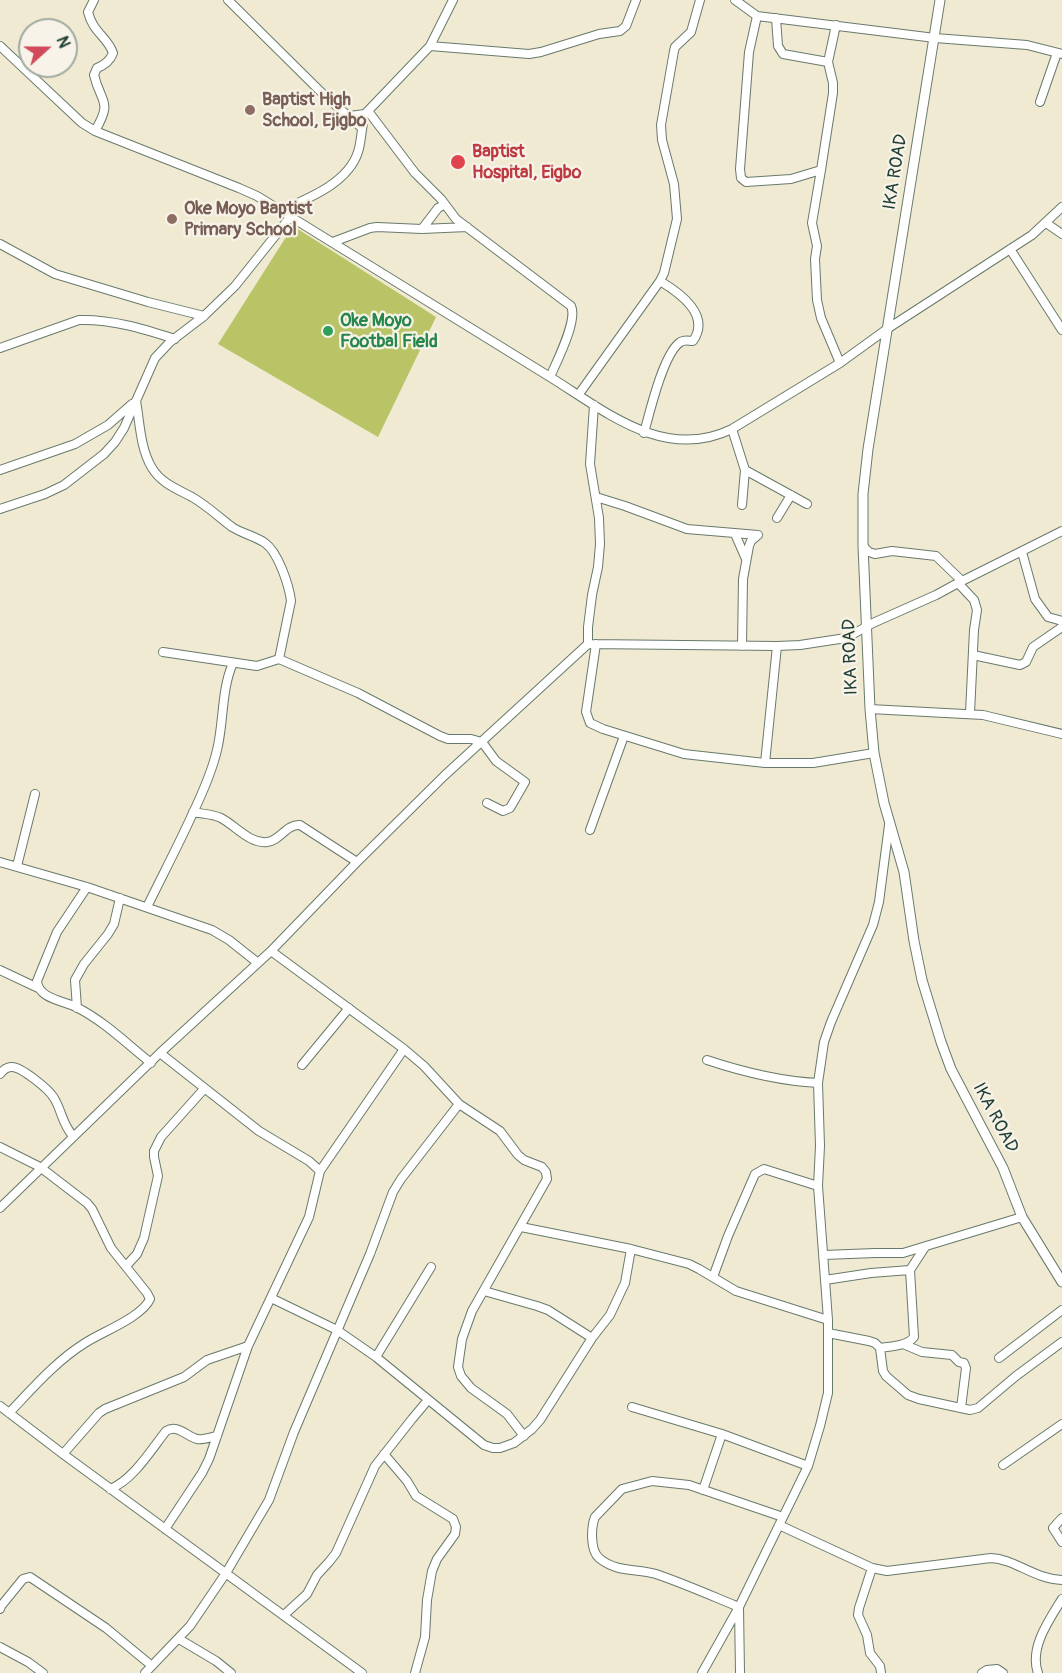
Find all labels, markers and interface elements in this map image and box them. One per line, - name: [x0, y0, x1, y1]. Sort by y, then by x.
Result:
- north arrow: [18, 18, 78, 78]
- text: N: [52, 34, 74, 51]
- place label: Baptist High School, Ejigbo: [262, 89, 366, 132]
- marker: Baptist High School, Ejigbo: [243, 103, 257, 117]
- street label: IKA ROAD: [879, 133, 913, 211]
- place label: Baptist Hospital, Eigbo: [472, 141, 581, 184]
- marker: Baptist Hospital, Eigbo: [449, 153, 467, 171]
- place label: Oke Moyo Baptist Primary School: [184, 198, 312, 240]
- marker: Oke Moyo Baptist Primary School: [165, 212, 179, 226]
- place label: Oke Moyo Footbal Field: [340, 310, 438, 352]
- marker: Oke Moyo Footbal Field: [321, 324, 335, 338]
- street label: IKA ROAD: [839, 618, 863, 696]
- street label: IKA ROAD: [968, 1079, 1022, 1157]

